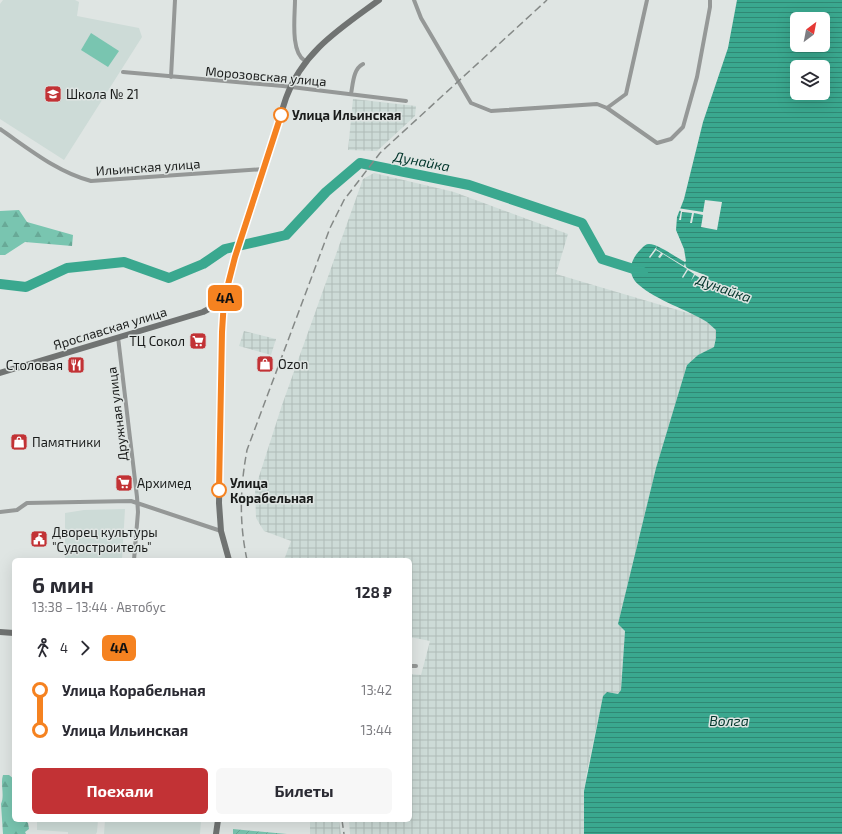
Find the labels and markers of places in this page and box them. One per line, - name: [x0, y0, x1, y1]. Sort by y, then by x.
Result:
- school or university icon: Школа № 21: [43, 84, 63, 104]
- place label: Школа № 21: [66, 86, 139, 102]
- marker: Улица Ильинская: [273, 107, 289, 123]
- place label: Улица Ильинская: [292, 107, 401, 123]
- supermarket icon: ТЦ Сокол: [188, 331, 208, 351]
- place label: ТЦ Сокол: [129, 333, 185, 349]
- shop icon: Ozon: [255, 354, 275, 374]
- restaurant icon: Столовая: [66, 355, 86, 375]
- place label: Ozon: [278, 356, 308, 372]
- place label: Столовая: [6, 357, 63, 373]
- shop icon: Памятники: [9, 432, 29, 452]
- place label: Памятники: [32, 434, 101, 450]
- supermarket icon: Архимед: [114, 473, 134, 493]
- place label: Архимед: [137, 475, 192, 491]
- place label: Улица Корабельная: [230, 475, 314, 506]
- marker: Улица Корабельная: [211, 482, 227, 498]
- place label: Дворец культуры "Судостроитель": [52, 524, 158, 555]
- public building icon: Дворец культуры "Судостроитель": [29, 529, 49, 549]

